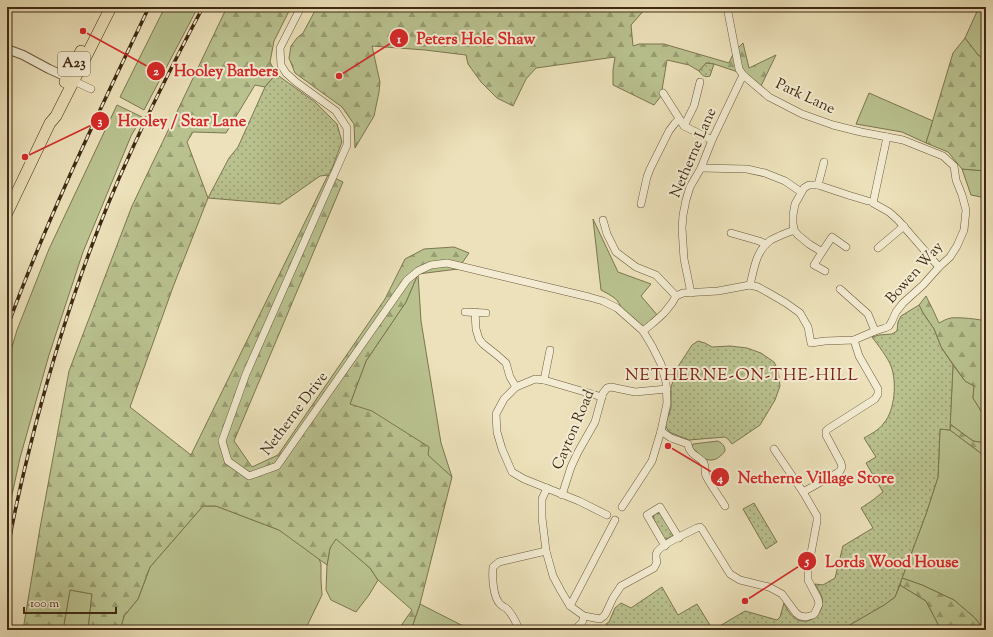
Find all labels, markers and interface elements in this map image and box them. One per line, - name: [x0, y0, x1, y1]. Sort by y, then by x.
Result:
- callout: Peters Hole Shaw: [389, 24, 544, 52]
- text: Peters Hole Shaw: [417, 29, 535, 52]
- text: 1: [396, 31, 402, 49]
- road number: A23: [58, 52, 90, 76]
- callout: Hooley Barbers: [146, 57, 286, 85]
- text: Hooley Barbers: [174, 61, 278, 84]
- text: 2: [153, 63, 159, 81]
- street label: Park Lane: [772, 74, 838, 120]
- street label: Netherne Lane: [666, 105, 722, 201]
- callout: Hooley / Star Lane: [90, 107, 254, 135]
- text: Hooley / Star Lane: [118, 111, 247, 134]
- text: 3: [98, 113, 103, 131]
- street label: Bowen Way: [881, 237, 949, 309]
- district label: NETHERNE-ON-THE-HILL: [625, 364, 859, 388]
- street label: Netherne Drive: [257, 368, 333, 460]
- street label: Cayton Road: [548, 386, 601, 473]
- callout: Netherne Village Store: [710, 463, 903, 491]
- text: Netherne Village Store: [738, 468, 895, 491]
- text: 4: [716, 470, 723, 488]
- callout: Lords Wood House: [797, 547, 967, 575]
- text: Lords Wood House: [825, 552, 959, 575]
- text: 5: [804, 553, 810, 571]
- scale bar: [24, 589, 116, 615]
- text: 100 m: [30, 595, 59, 613]

